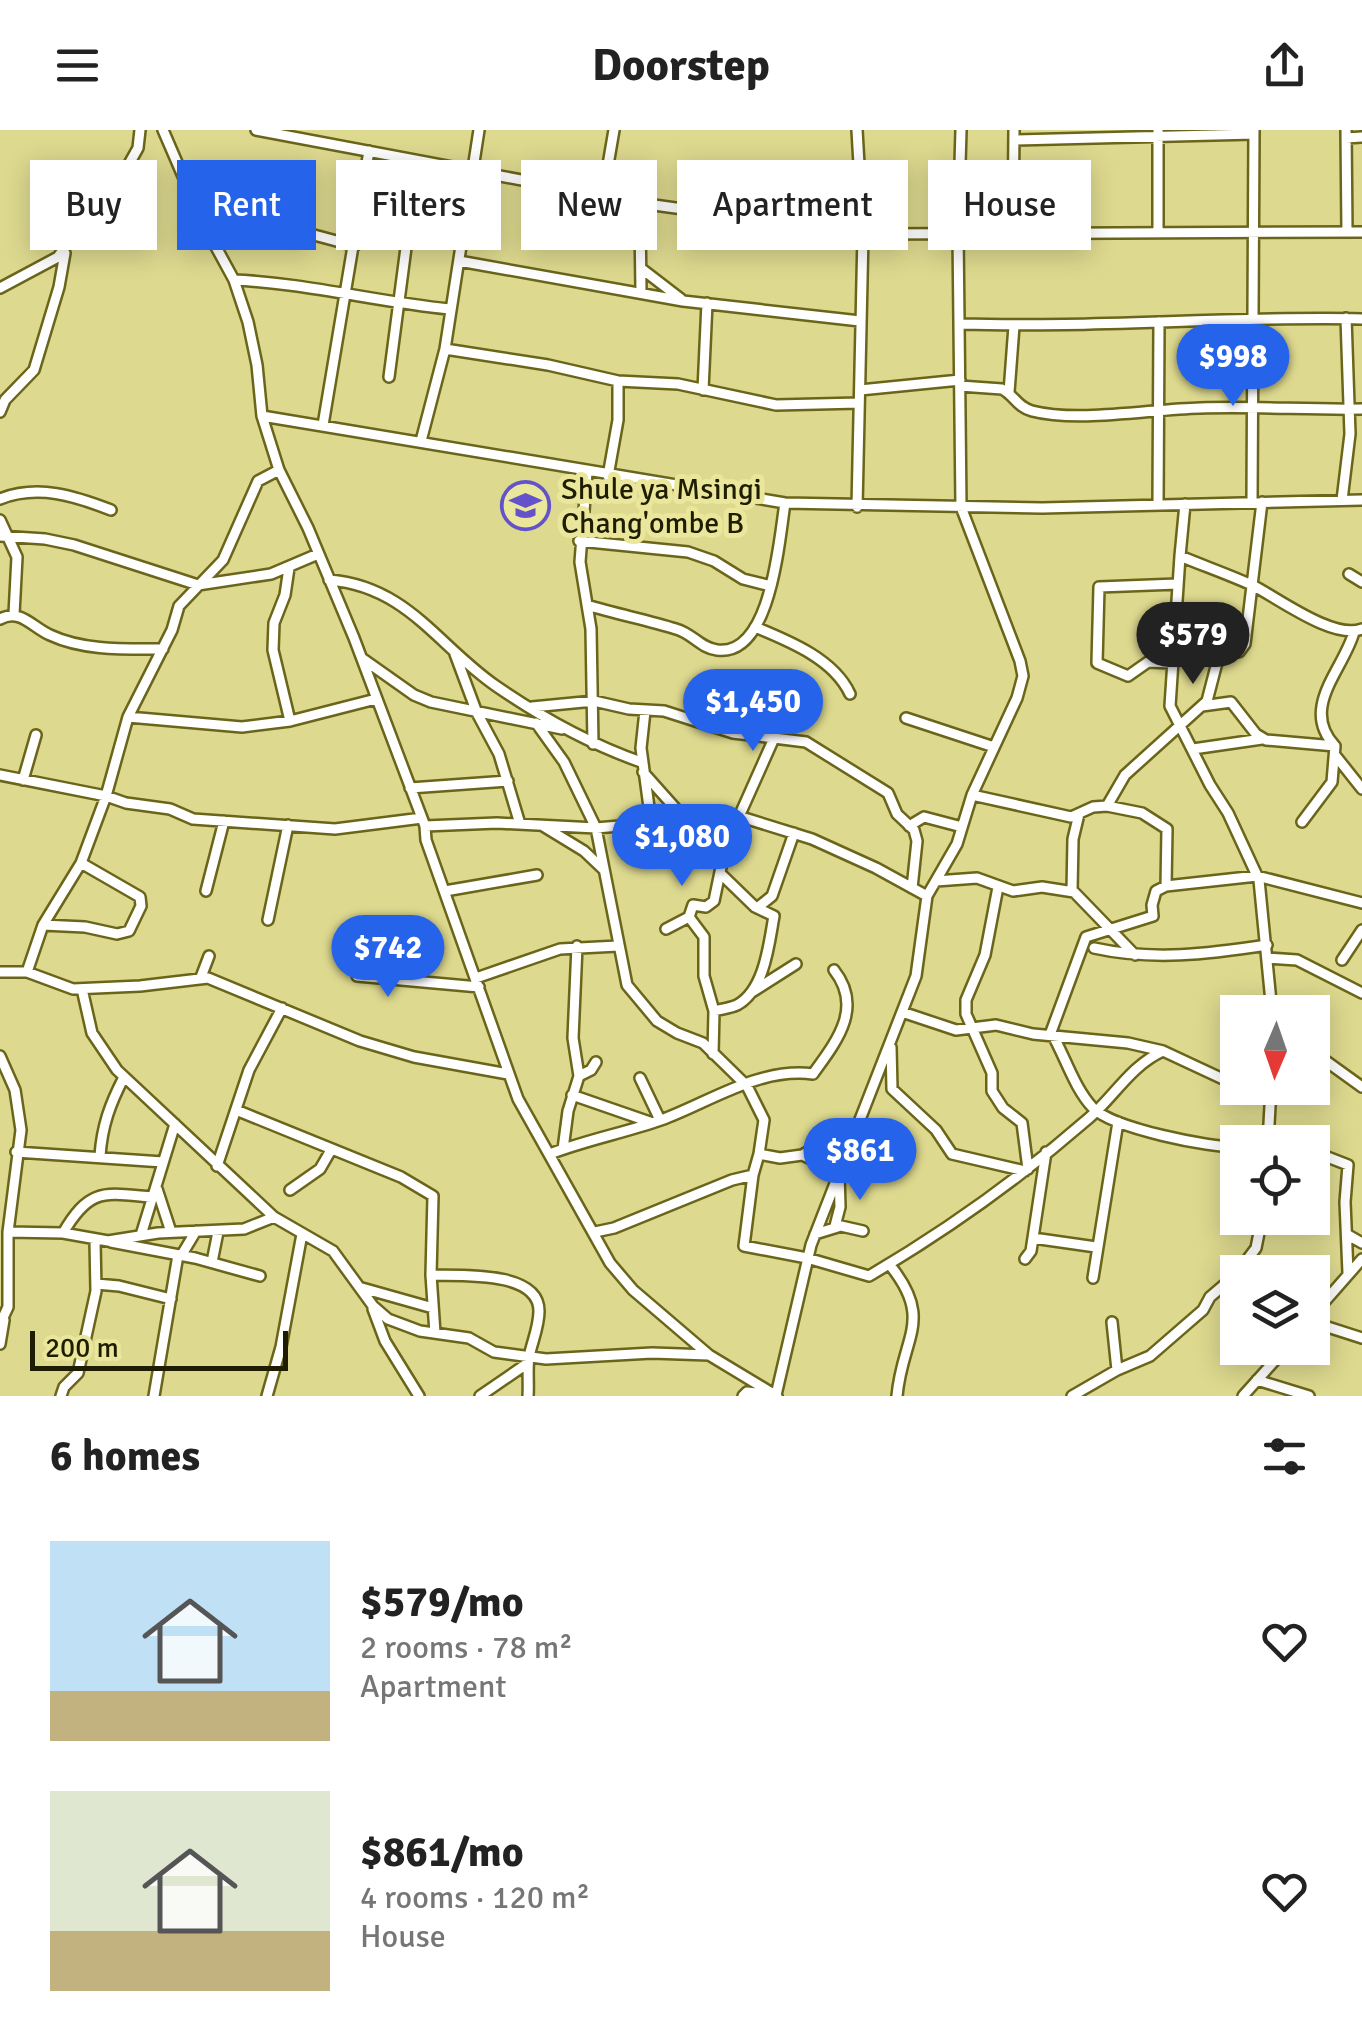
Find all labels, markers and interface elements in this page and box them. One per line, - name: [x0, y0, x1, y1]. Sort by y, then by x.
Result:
- icon: menu: [50, 38, 105, 93]
- text: Doorstep: [592, 38, 770, 93]
- icon: share: [1257, 38, 1312, 93]
- chip: Buy: [30, 160, 157, 250]
- chip: Rent: [177, 160, 316, 250]
- chip: Filters: [336, 160, 501, 250]
- chip: New: [521, 160, 657, 250]
- chip: Apartment: [677, 160, 908, 250]
- chip: House: [928, 160, 1091, 250]
- pin: $998: [1174, 324, 1292, 409]
- text: $998: [1198, 337, 1268, 376]
- place label: Shule ya Msingi Chang'ombe B: [561, 471, 762, 542]
- school or university icon: Shule ya Msingi Chang'ombe B: [500, 480, 552, 532]
- pin: $579: [1134, 602, 1252, 687]
- text: $579: [1158, 615, 1228, 654]
- pin: $1,450: [672, 669, 834, 754]
- text: $1,450: [705, 682, 801, 721]
- pin: $1,080: [601, 804, 763, 889]
- text: $1,080: [634, 817, 730, 856]
- pin: $742: [329, 915, 447, 1000]
- text: $742: [353, 928, 423, 967]
- north arrow: [1220, 995, 1330, 1105]
- map controls: [1220, 995, 1330, 1365]
- pin: $861: [801, 1118, 919, 1203]
- button: locate: [1220, 1125, 1330, 1235]
- text: $861: [825, 1131, 895, 1170]
- button: layers: [1220, 1255, 1330, 1365]
- scale bar: [30, 1326, 288, 1370]
- text: 200 m: [45, 1331, 119, 1365]
- icon: filters: [1257, 1429, 1312, 1484]
- text: 6 homes: [50, 1431, 200, 1482]
- text: $579/mo: [360, 1577, 524, 1628]
- icon: home: [130, 1581, 250, 1701]
- icon: heart: [1257, 1614, 1312, 1669]
- text: 2 rooms · 78 m²: [360, 1628, 573, 1667]
- text: Apartment: [360, 1667, 507, 1706]
- text: $861/mo: [360, 1827, 524, 1878]
- icon: home: [130, 1831, 250, 1951]
- icon: heart: [1257, 1864, 1312, 1919]
- text: 4 rooms · 120 m²: [360, 1878, 590, 1917]
- text: House: [360, 1917, 446, 1956]

